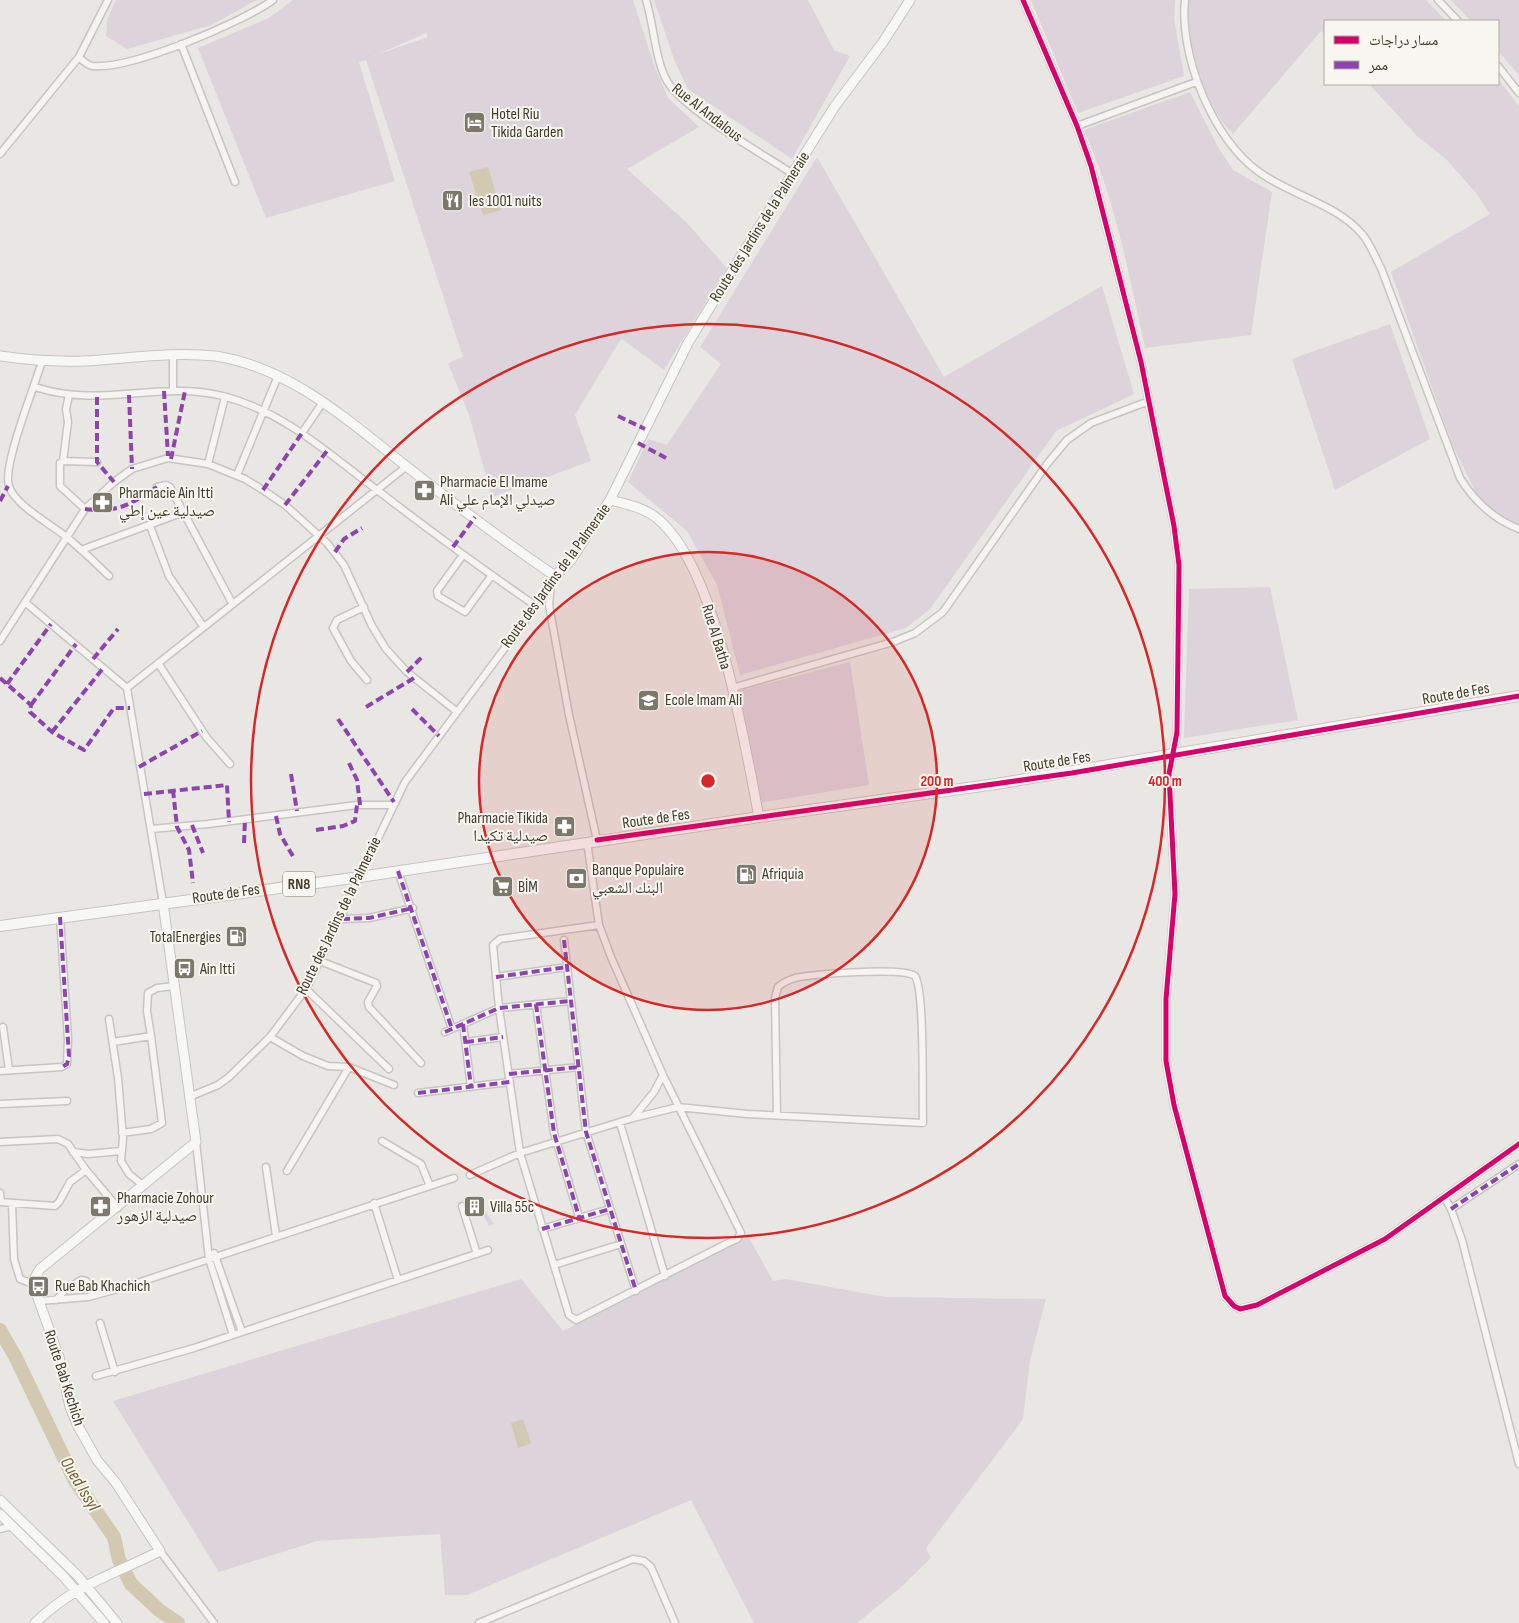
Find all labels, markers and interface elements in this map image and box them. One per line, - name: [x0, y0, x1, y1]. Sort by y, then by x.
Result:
- legend: [1324, 20, 1499, 85]
- text: مسار دراجات: [1369, 31, 1438, 50]
- text: ممر: [1368, 56, 1388, 75]
- street label: Rue Al Andalous: [668, 79, 746, 147]
- place label: Hotel Riu Tikida Garden: [491, 105, 563, 142]
- hotel icon: Hotel Riu Tikida Garden: [463, 111, 487, 135]
- street label: Route des Jardins de la Palmeraie: [706, 148, 814, 306]
- restaurant icon: les 1001 nuits: [441, 189, 465, 213]
- place label: les 1001 nuits: [469, 192, 542, 211]
- place label: Pharmacie El Imame Ali صيدلي الإمام علي: [439, 473, 556, 512]
- pharmacy icon: Pharmacie El Imame Ali صيدلي الإمام علي: [412, 479, 436, 503]
- place label: Pharmacie Ain Itti صيدلية عين إطي: [119, 484, 215, 523]
- pharmacy icon: Pharmacie Ain Itti صيدلية عين إطي: [91, 490, 115, 514]
- street label: Route des Jardins de la Palmeraie: [497, 500, 615, 652]
- street label: Rue Al Batha: [697, 602, 735, 672]
- street label: Route de Fes: [1421, 679, 1491, 709]
- school or university icon: Ecole Imam Ali: [637, 688, 661, 712]
- place label: Ecole Imam Ali: [665, 691, 742, 710]
- street label: Route de Fes: [1022, 747, 1092, 777]
- centre of rings: [699, 772, 717, 790]
- text: 200 m: [920, 772, 954, 791]
- text: 400 m: [1148, 772, 1182, 791]
- street label: Route de Fes: [621, 805, 691, 833]
- place label: Pharmacie Tikida صيدلية تكيدا: [457, 809, 548, 846]
- pharmacy icon: Pharmacie Tikida صيدلية تكيدا: [552, 815, 576, 839]
- street label: Route des Jardins de la Palmeraie: [292, 834, 386, 998]
- place label: Banque Populaire البنك الشعبي: [592, 861, 684, 900]
- fuel station icon: Afriquia: [734, 862, 758, 886]
- place label: Afriquia: [761, 865, 804, 884]
- bank icon: Banque Populaire البنك الشعبي: [564, 867, 588, 891]
- road number: RN8: [283, 872, 315, 896]
- supermarket icon: BİM: [490, 875, 514, 899]
- place label: BİM: [518, 878, 538, 897]
- street label: Route de Fes: [191, 880, 261, 908]
- fuel station icon: TotalEnergies: [225, 925, 249, 949]
- place label: TotalEnergies: [149, 928, 221, 947]
- bus stop icon: Ain Itti: [172, 957, 196, 981]
- place label: Ain Itti: [199, 960, 235, 979]
- place label: Pharmacie Zohour صيدلية الزهور: [116, 1189, 214, 1226]
- pharmacy icon: Pharmacie Zohour صيدلية الزهور: [89, 1195, 113, 1219]
- building icon: Villa 55c: [462, 1195, 486, 1219]
- place label: Villa 55c: [490, 1198, 534, 1217]
- bus stop icon: Rue Bab Khachich: [27, 1274, 51, 1298]
- place label: Rue Bab Khachich: [55, 1277, 150, 1296]
- street label: Route Bab Kechich: [40, 1328, 88, 1428]
- water label: Oued Issyl: [56, 1453, 105, 1515]

